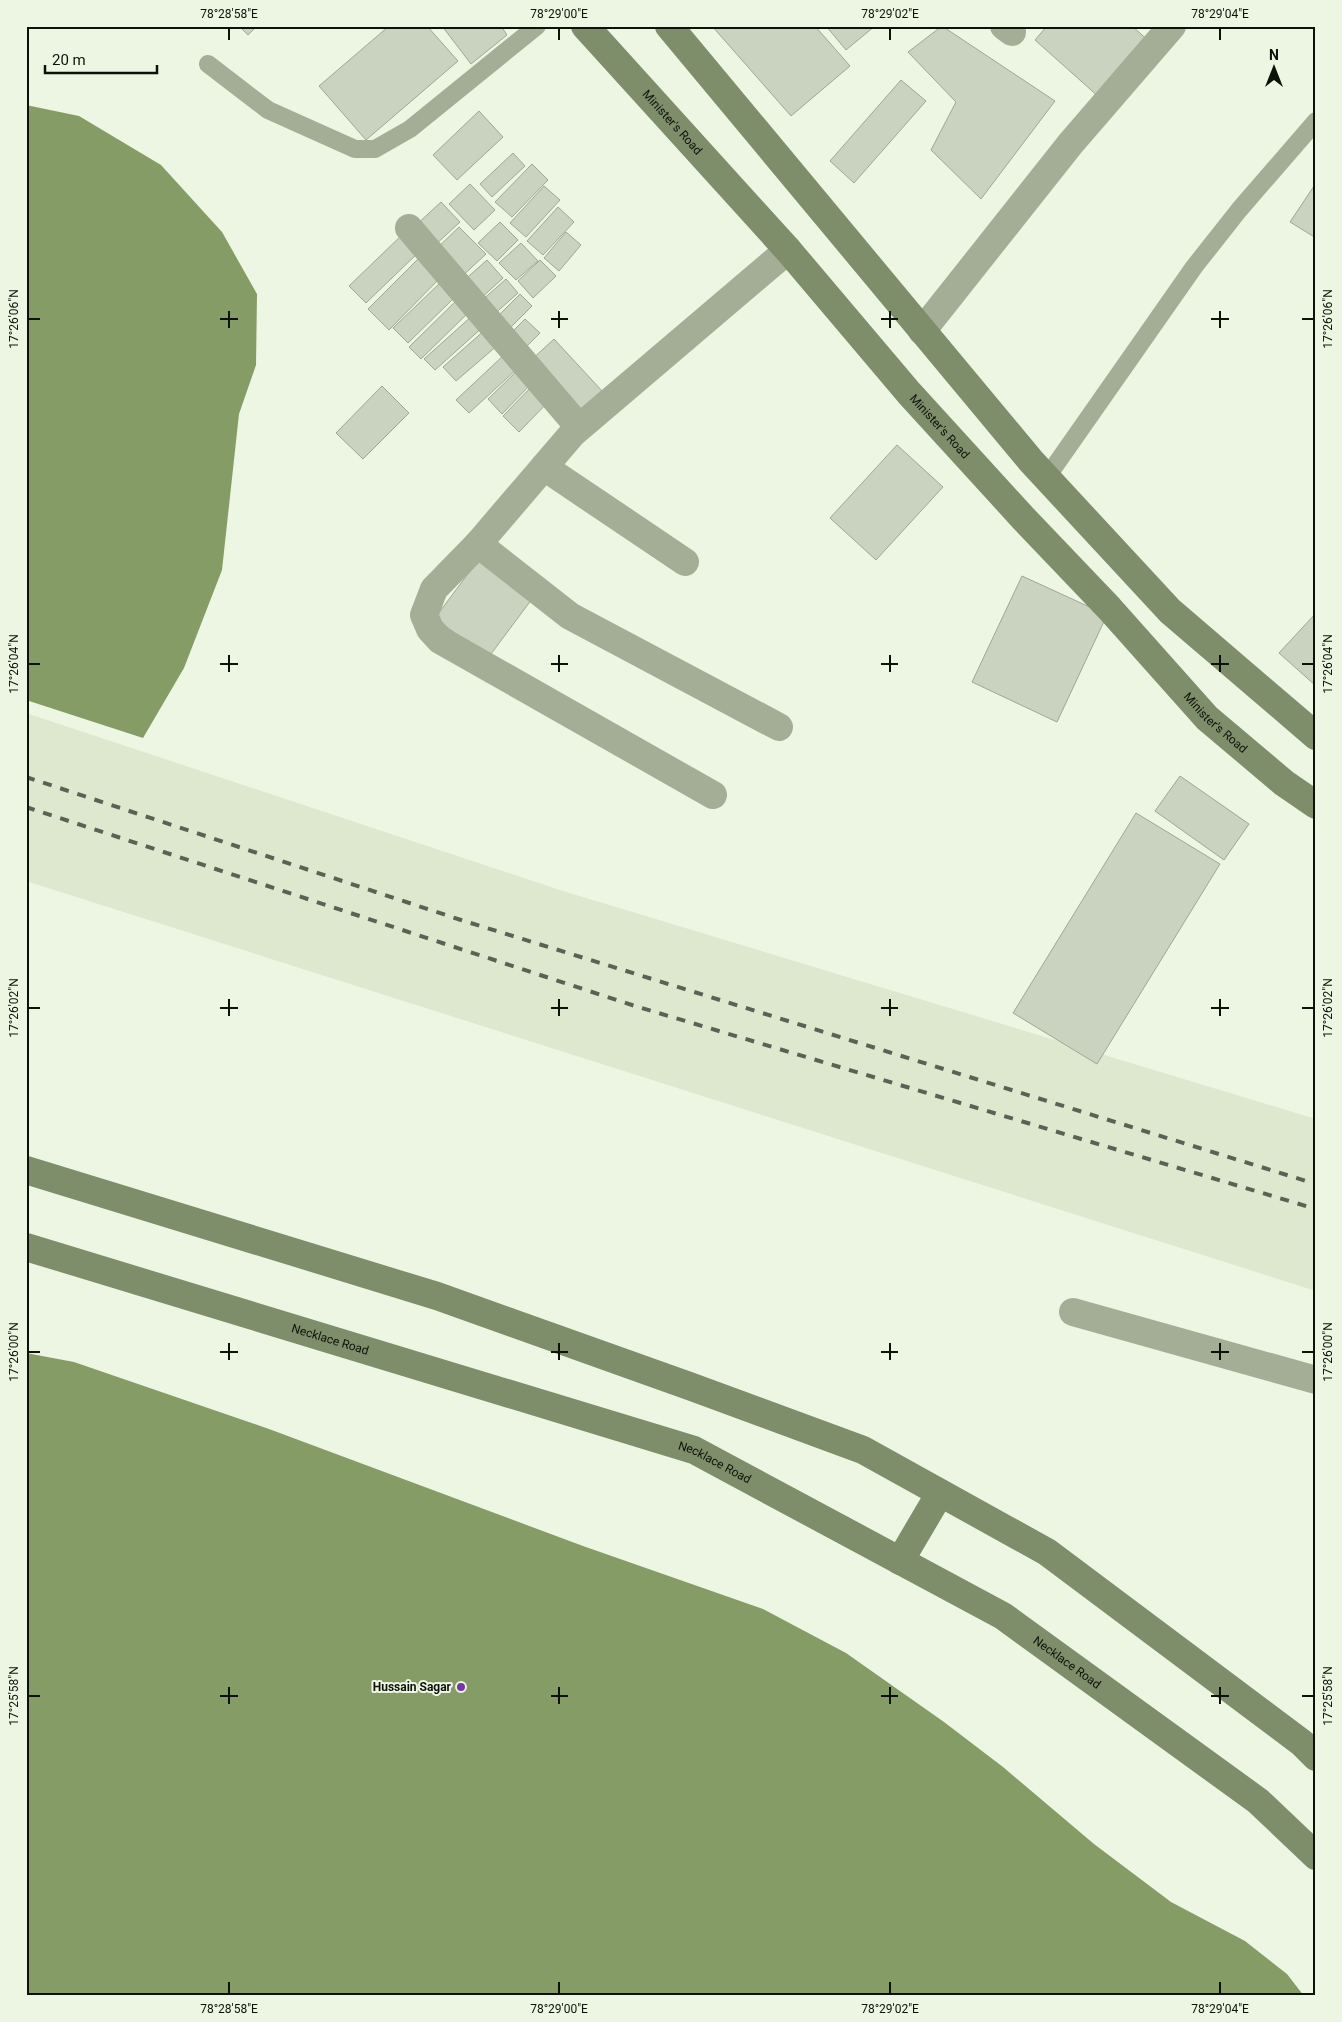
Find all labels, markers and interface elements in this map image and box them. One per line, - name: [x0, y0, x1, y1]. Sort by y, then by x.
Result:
- text: 78°28'58"E: [200, 7, 258, 21]
- text: 78°29'00"E: [530, 7, 588, 21]
- text: 78°29'02"E: [861, 7, 919, 21]
- text: 78°29'04"E: [1191, 7, 1249, 21]
- scale bar: [45, 42, 158, 74]
- north arrow: [1250, 42, 1300, 92]
- text: N: [1269, 47, 1279, 63]
- text: 20 m: [52, 51, 86, 69]
- street label: Minister's Road: [640, 87, 705, 157]
- text: 17°26'06"N: [7, 289, 21, 349]
- text: 17°26'06"N: [1321, 289, 1335, 349]
- street label: Minister's Road: [907, 391, 972, 462]
- text: 17°26'04"N: [7, 634, 21, 694]
- text: 17°26'04"N: [1321, 634, 1335, 694]
- street label: Minister's Road: [1181, 690, 1250, 756]
- text: 17°26'02"N: [7, 978, 21, 1038]
- text: 17°26'02"N: [1321, 978, 1335, 1038]
- street label: Necklace Road: [290, 1321, 371, 1358]
- text: 17°26'00"N: [7, 1322, 21, 1382]
- text: 17°26'00"N: [1321, 1322, 1335, 1382]
- street label: Necklace Road: [677, 1439, 754, 1486]
- street label: Necklace Road: [1031, 1633, 1103, 1692]
- text: 17°25'58"N: [7, 1666, 21, 1726]
- text: 17°25'58"N: [1321, 1666, 1335, 1726]
- place label: Hussain Sagar: [373, 1680, 452, 1694]
- marker: Hussain Sagar: [455, 1681, 467, 1693]
- text: 78°28'58"E: [200, 2002, 258, 2016]
- text: 78°29'00"E: [530, 2002, 588, 2016]
- text: 78°29'02"E: [861, 2002, 919, 2016]
- text: 78°29'04"E: [1191, 2002, 1249, 2016]

